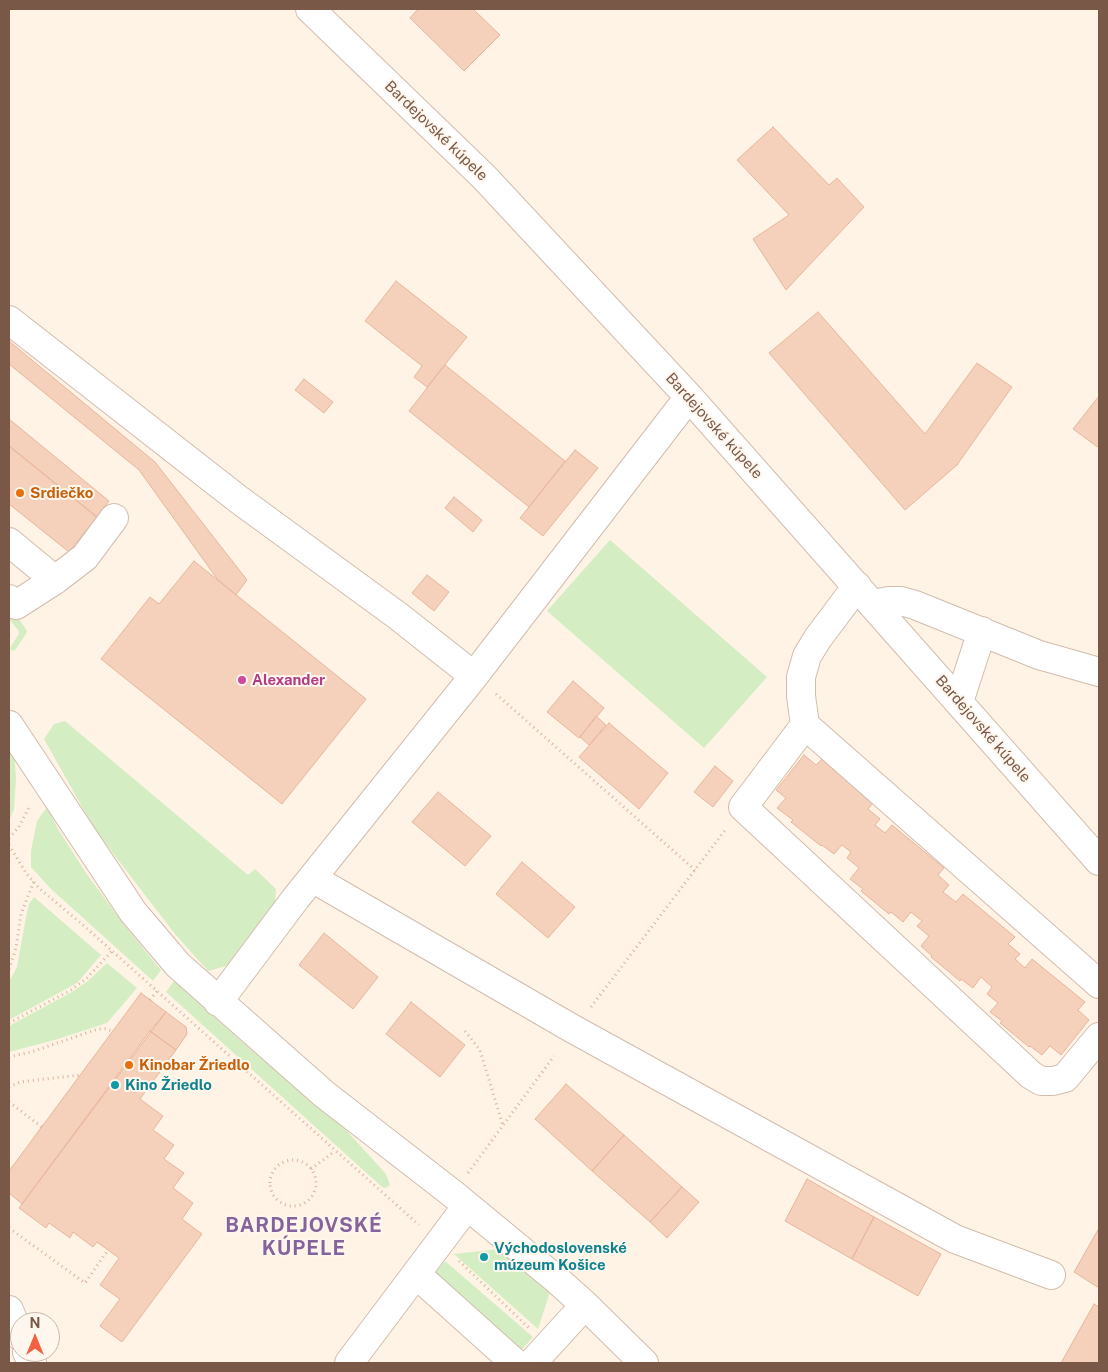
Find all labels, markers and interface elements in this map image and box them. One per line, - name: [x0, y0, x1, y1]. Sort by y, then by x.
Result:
- street label: Bardejovské kúpele: [381, 77, 491, 185]
- street label: Bardejovské kúpele: [662, 369, 766, 483]
- place label: Srdiečko: [30, 484, 93, 502]
- marker: Srdiečko: [14, 487, 26, 499]
- place label: Alexander: [252, 671, 325, 689]
- street label: Bardejovské kúpele: [932, 672, 1034, 786]
- marker: Alexander: [236, 674, 248, 686]
- place label: Kinobar Žriedlo: [139, 1056, 250, 1074]
- marker: Kinobar Žriedlo: [123, 1059, 135, 1071]
- place label: Kino Žriedlo: [125, 1076, 212, 1094]
- marker: Kino Žriedlo: [109, 1079, 121, 1091]
- district label: BARDEJOVSKÉ KÚPELE: [224, 1214, 384, 1261]
- place label: Východoslovenské múzeum Košice: [494, 1239, 627, 1274]
- marker: Východoslovenské múzeum Košice: [478, 1251, 490, 1263]
- north arrow: [10, 1312, 60, 1362]
- text: N: [30, 1315, 40, 1331]

